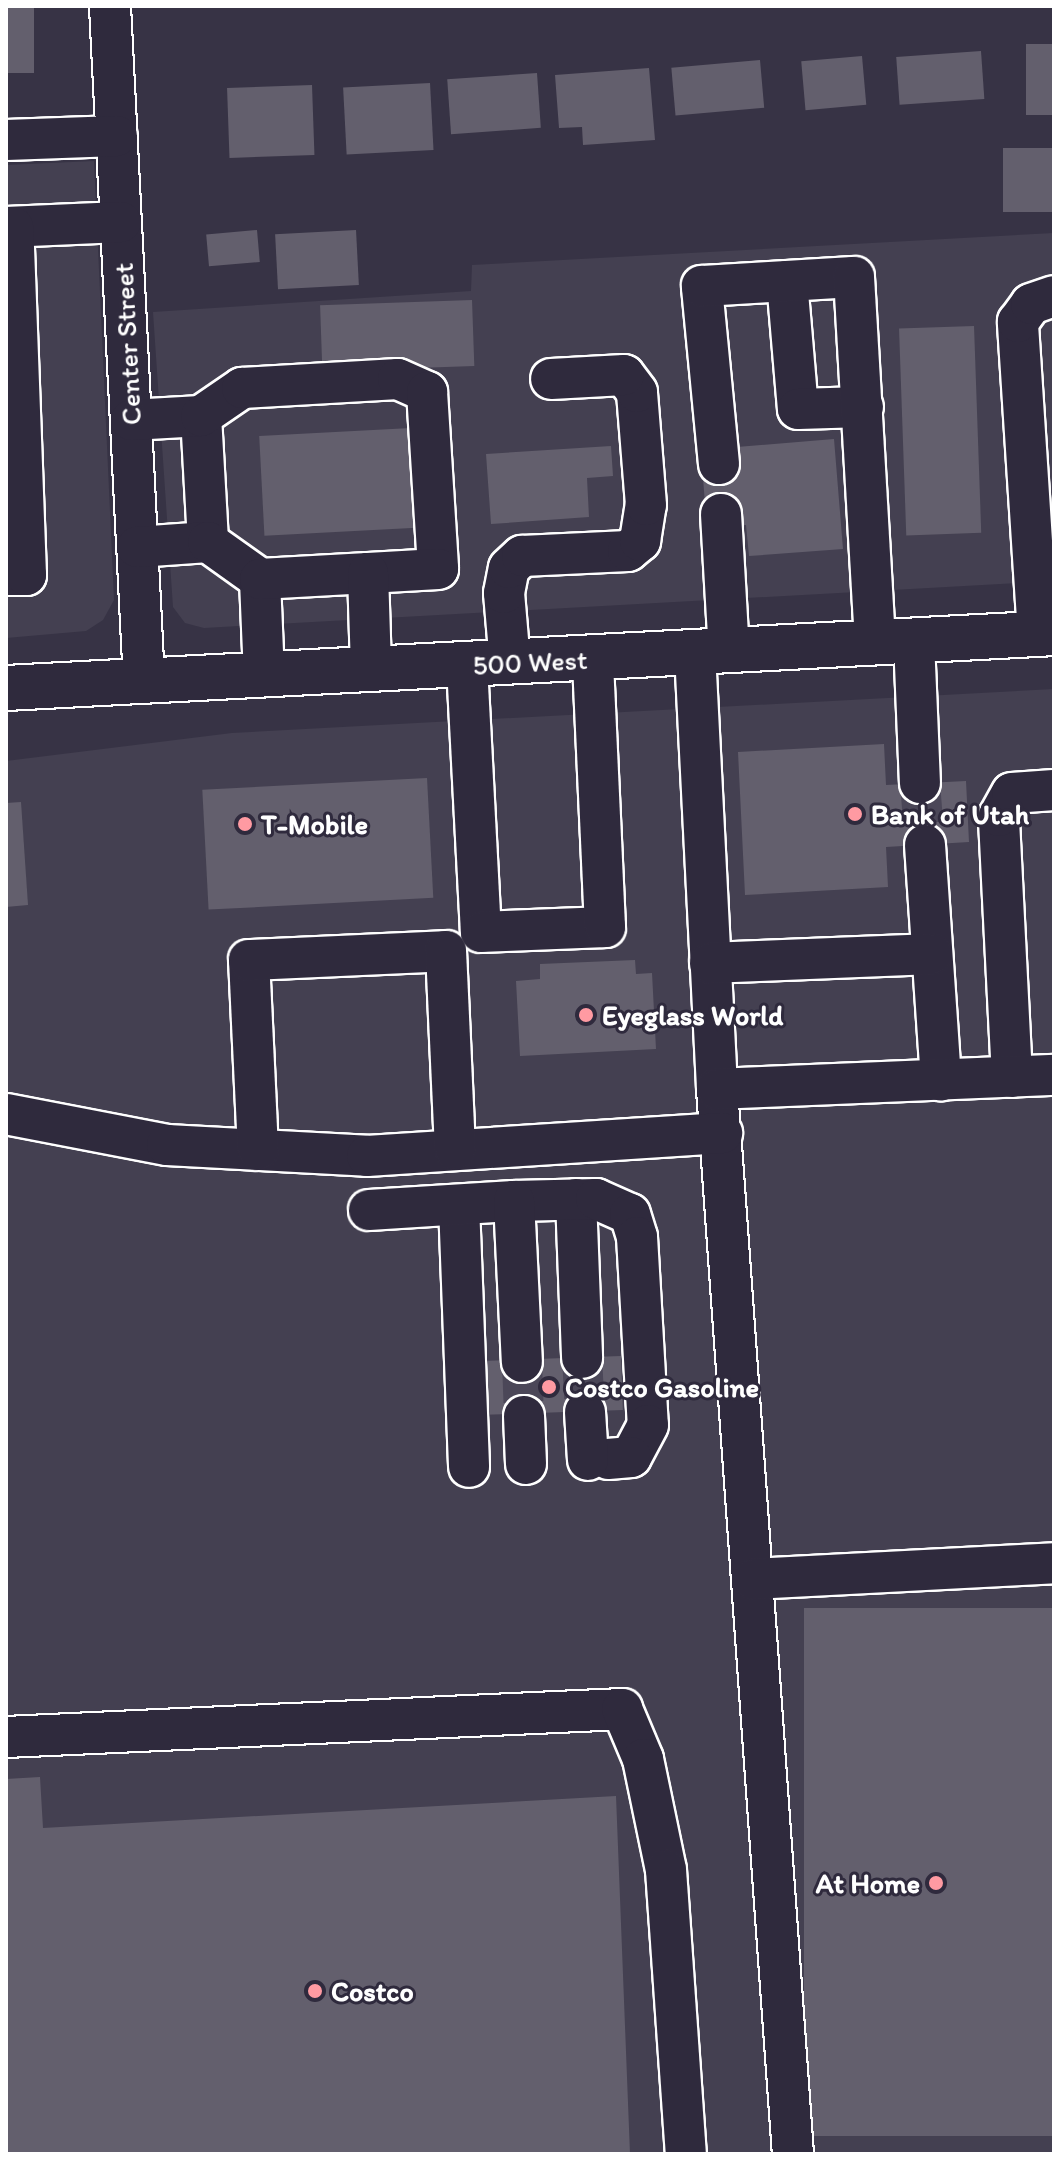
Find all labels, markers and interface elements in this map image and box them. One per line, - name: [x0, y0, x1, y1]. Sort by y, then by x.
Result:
- street label: Center Street: [106, 262, 148, 426]
- street label: 500 West: [472, 642, 588, 682]
- place label: Bank of Utah: [871, 797, 1029, 831]
- marker: Bank of Utah: [846, 805, 864, 823]
- place label: T-Mobile: [261, 807, 368, 841]
- marker: T-Mobile: [236, 815, 254, 833]
- place label: Eyeglass World: [602, 998, 783, 1032]
- marker: Eyeglass World: [577, 1006, 595, 1024]
- place label: Costco Gasoline: [565, 1370, 759, 1404]
- marker: Costco Gasoline: [540, 1378, 558, 1396]
- place label: At Home: [815, 1866, 920, 1900]
- marker: At Home: [927, 1874, 945, 1892]
- place label: Costco: [331, 1974, 414, 2008]
- marker: Costco: [306, 1982, 324, 2000]

